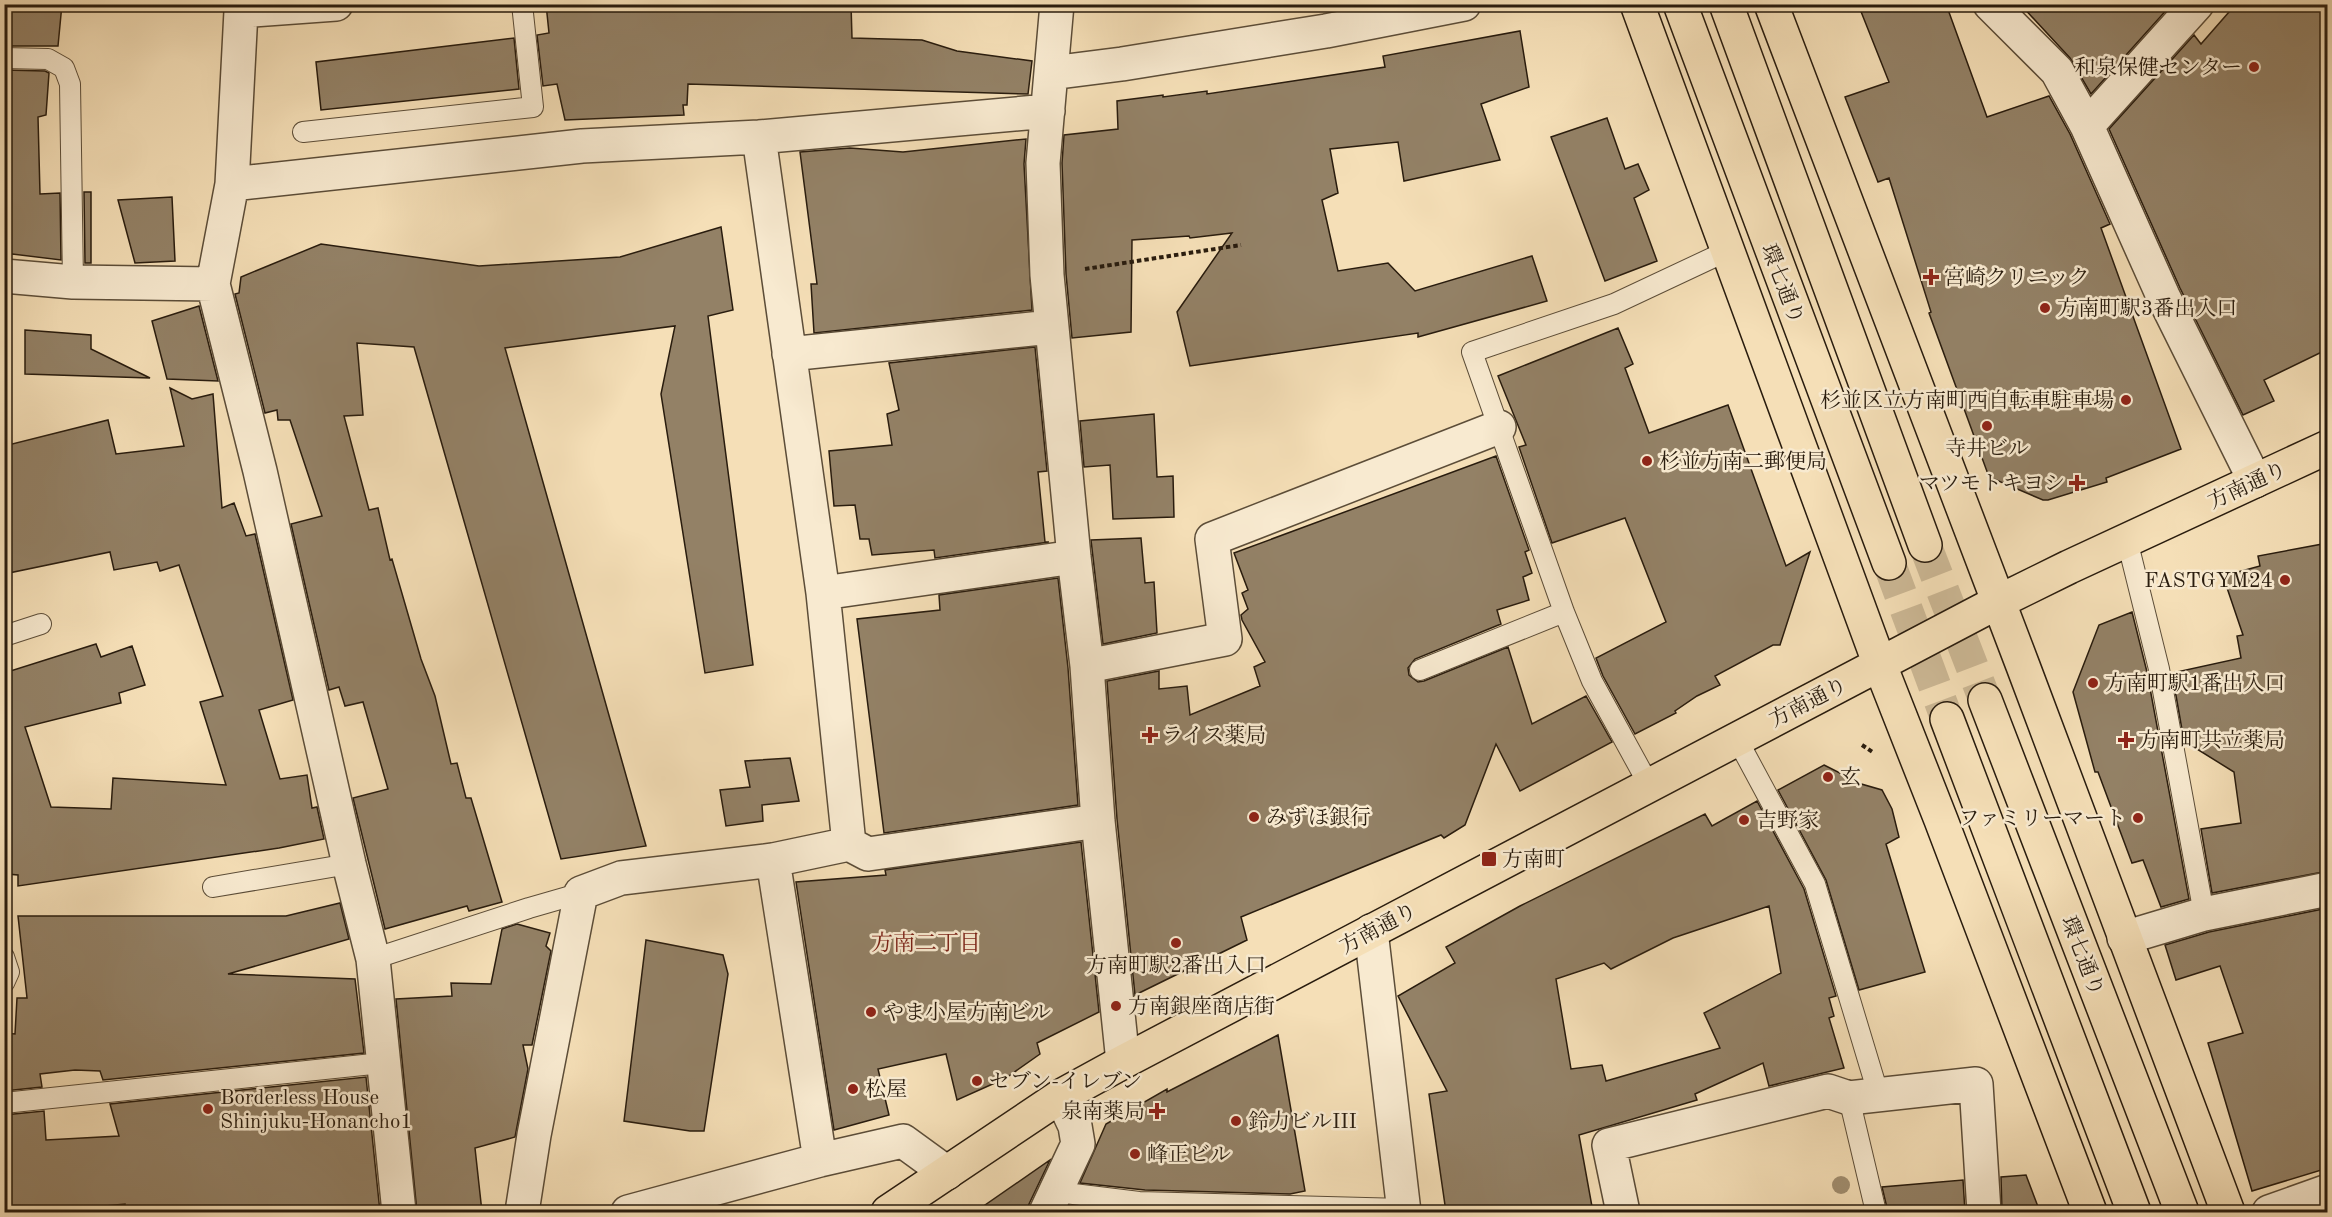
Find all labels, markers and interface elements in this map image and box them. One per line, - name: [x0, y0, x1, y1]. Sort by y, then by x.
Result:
- place label: 和泉保健センター: [2075, 56, 2242, 79]
- marker: 和泉保健センター: [2247, 60, 2261, 74]
- street label: 環七通り: [1757, 241, 1808, 328]
- place label: 宮崎クリニック: [1944, 266, 2090, 289]
- marker: 宮崎クリニック: [1922, 268, 1940, 286]
- place label: 方南町駅3番出入口: [2057, 297, 2237, 320]
- marker: 方南町駅3番出入口: [2038, 301, 2052, 315]
- place label: 杉並区立方南町西自転車駐車場: [1820, 389, 2114, 412]
- marker: 杉並区立方南町西自転車駐車場: [2119, 393, 2133, 407]
- marker: 寺井ビル: [1980, 419, 1994, 433]
- place label: 寺井ビル: [1945, 437, 2029, 460]
- place label: 杉並方南二郵便局: [1659, 450, 1827, 473]
- marker: 杉並方南二郵便局: [1640, 454, 1654, 468]
- street label: 方南通り: [2204, 457, 2290, 514]
- place label: マツモトキヨシ: [1919, 474, 2065, 495]
- marker: マツモトキヨシ: [2070, 476, 2084, 490]
- place label: FASTGYM24: [2144, 571, 2273, 592]
- marker: FASTGYM24: [2278, 573, 2292, 587]
- place label: 方南町駅1番出入口: [2105, 672, 2285, 695]
- street label: 方南通り: [1766, 673, 1851, 732]
- marker: 方南町駅1番出入口: [2086, 676, 2100, 690]
- place label: ライス薬局: [1162, 724, 1266, 747]
- marker: ライス薬局: [1143, 728, 1157, 742]
- place label: 方南町共立薬局: [2138, 729, 2285, 752]
- marker: 方南町共立薬局: [2119, 733, 2133, 747]
- place label: 玄: [1840, 766, 1861, 789]
- marker: 玄: [1821, 770, 1835, 784]
- place label: みずほ銀行: [1266, 806, 1371, 829]
- place label: 吉野家: [1756, 809, 1819, 832]
- place label: ファミリーマート: [1958, 809, 2126, 830]
- marker: みずほ銀行: [1247, 810, 1261, 824]
- marker: ファミリーマート: [2131, 811, 2145, 825]
- marker: 吉野家: [1737, 813, 1751, 827]
- place label: 方南町: [1502, 848, 1565, 871]
- marker: 方南町: [1480, 850, 1498, 868]
- street label: 方南通り: [1336, 899, 1421, 958]
- street label: 環七通り: [2057, 913, 2108, 1000]
- district label: 方南二丁目: [871, 931, 981, 955]
- marker: 方南町駅2番出入口: [1169, 936, 1183, 950]
- place label: 方南町駅2番出入口: [1086, 954, 1266, 977]
- place label: 方南銀座商店街: [1128, 995, 1275, 1018]
- marker: 方南銀座商店街: [1109, 999, 1123, 1013]
- place label: やま小屋方南ビル: [883, 1001, 1051, 1024]
- marker: やま小屋方南ビル: [864, 1005, 878, 1019]
- place label: セブン-イレブン: [989, 1070, 1142, 1093]
- marker: セブン-イレブン: [970, 1074, 984, 1088]
- place label: 松屋: [865, 1078, 907, 1101]
- marker: 松屋: [846, 1082, 860, 1096]
- place label: Borderless House Shinjuku-Honancho1: [220, 1088, 413, 1133]
- place label: 泉南薬局: [1061, 1100, 1145, 1123]
- marker: Borderless House Shinjuku-Honancho1: [201, 1102, 215, 1116]
- marker: 泉南薬局: [1150, 1104, 1164, 1118]
- place label: 鈴力ビルIII: [1248, 1110, 1357, 1133]
- marker: 鈴力ビルIII: [1229, 1114, 1243, 1128]
- place label: 峰正ビル: [1147, 1143, 1231, 1166]
- marker: 峰正ビル: [1128, 1147, 1142, 1161]

